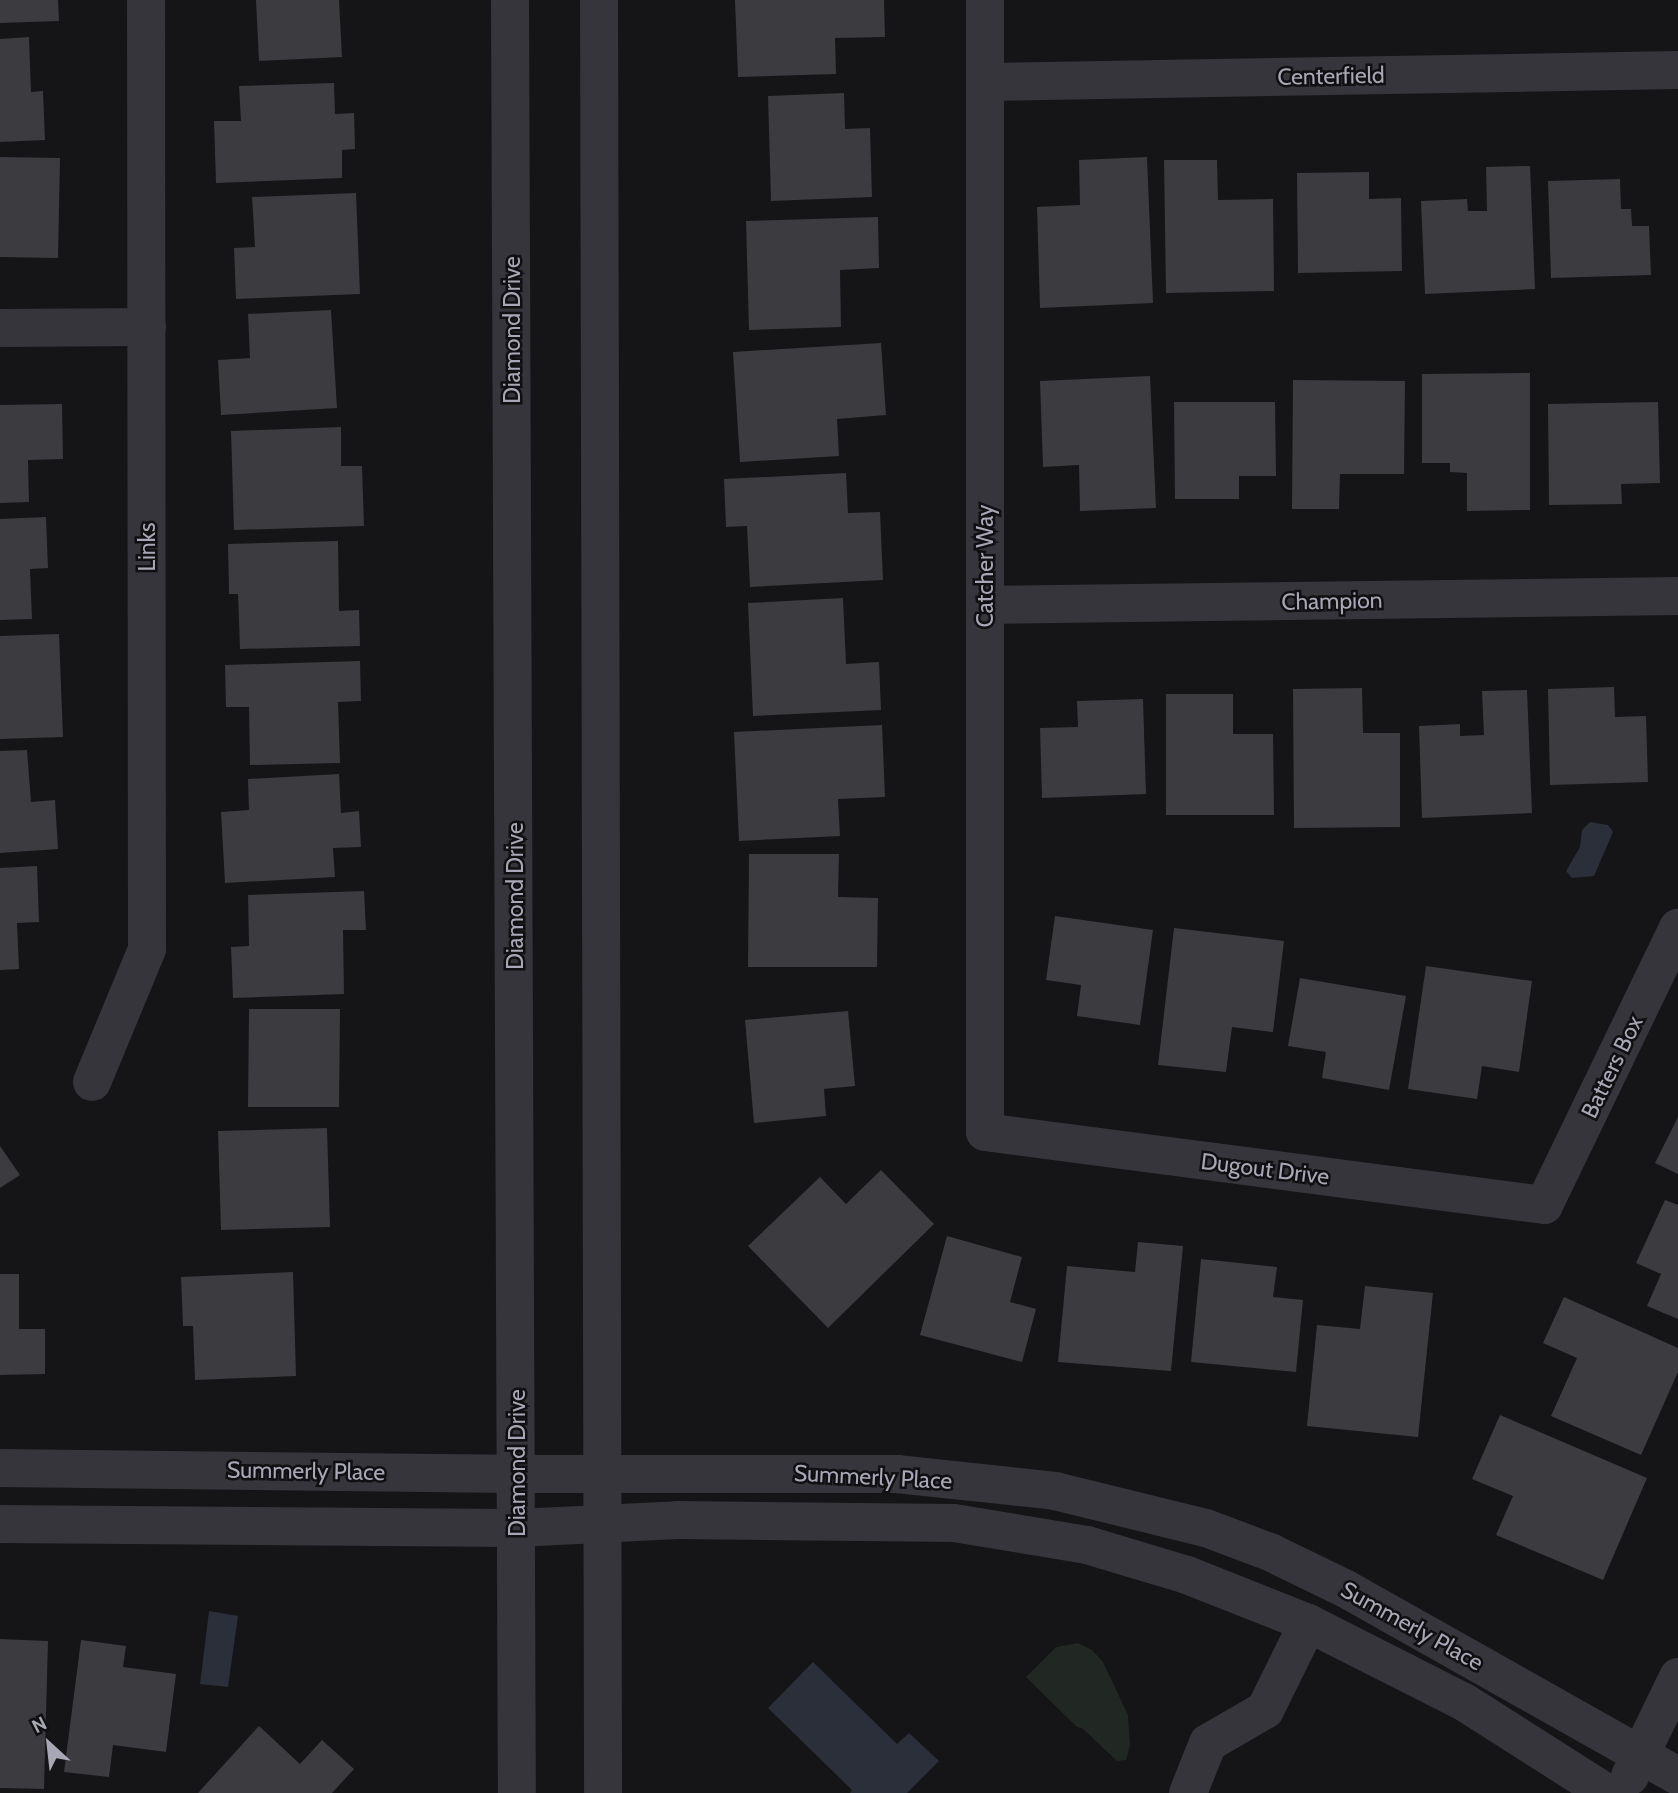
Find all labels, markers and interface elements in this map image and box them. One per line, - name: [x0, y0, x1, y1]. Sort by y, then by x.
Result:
- street label: Centerfield: [1277, 61, 1385, 91]
- street label: Diamond Drive: [498, 256, 526, 404]
- street label: Catcher Way: [971, 505, 999, 627]
- street label: Links: [133, 522, 161, 572]
- street label: Champion: [1281, 586, 1383, 616]
- street label: Diamond Drive: [501, 822, 529, 970]
- street label: Batters Box: [1575, 1011, 1649, 1123]
- street label: Dugout Drive: [1199, 1147, 1331, 1191]
- street label: Diamond Drive: [503, 1389, 531, 1537]
- street label: Summerly Place: [227, 1456, 385, 1486]
- street label: Summerly Place: [793, 1459, 953, 1495]
- street label: Summerly Place: [1336, 1576, 1488, 1676]
- north arrow: [14, 1709, 84, 1779]
- text: N: [28, 1712, 50, 1738]

